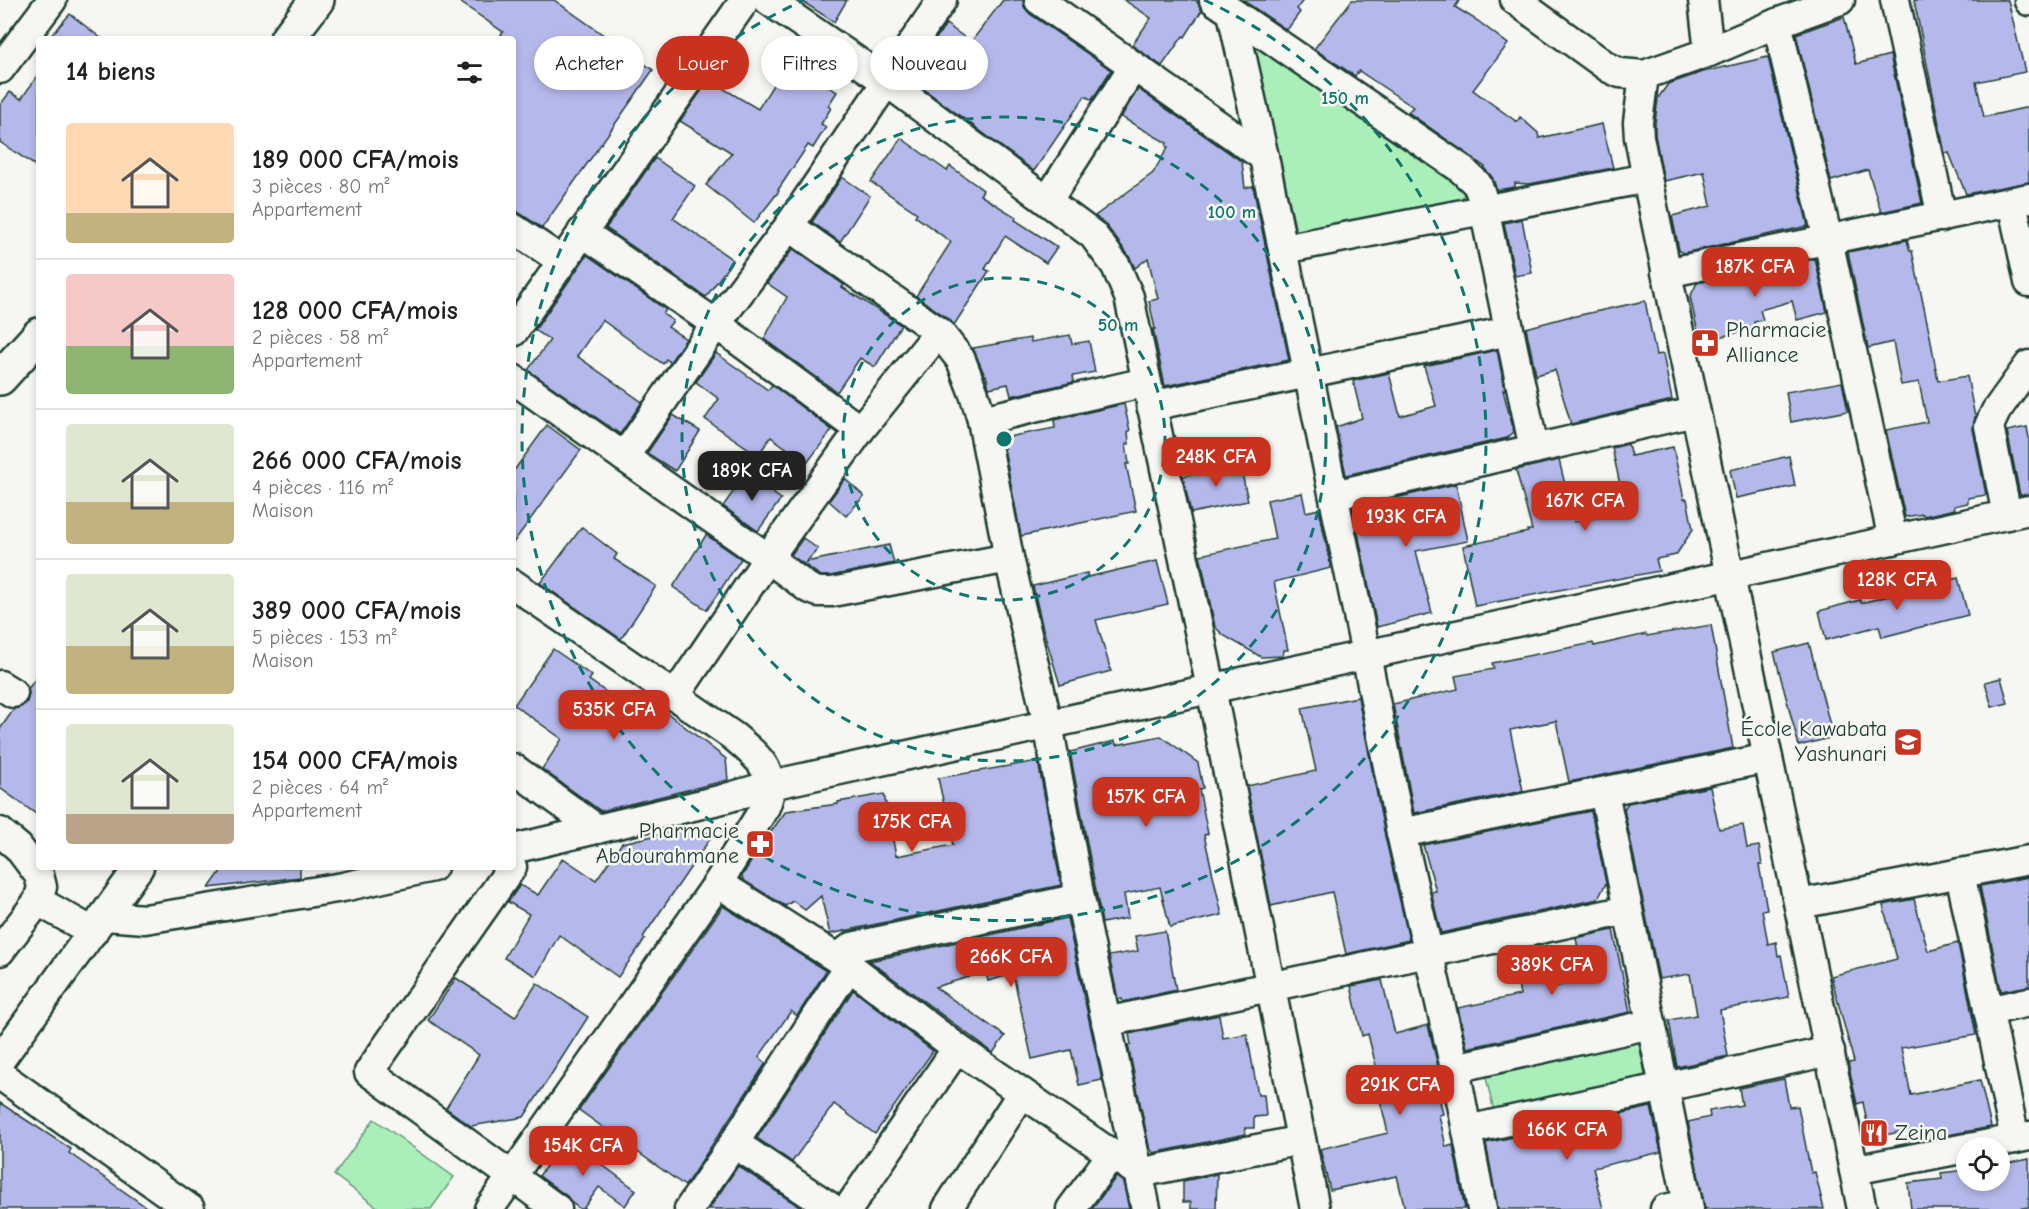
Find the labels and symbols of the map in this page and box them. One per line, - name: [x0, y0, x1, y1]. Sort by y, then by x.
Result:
- text: 150 m: [1321, 88, 1369, 109]
- text: 100 m: [1208, 202, 1256, 223]
- pin: 187K CFA: [1693, 247, 1817, 298]
- text: 50 m: [1098, 315, 1138, 336]
- place label: Pharmacie Alliance: [1726, 317, 1826, 368]
- pharmacy icon: Pharmacie Alliance: [1689, 327, 1721, 359]
- centre of rings: [994, 429, 1014, 449]
- pin: 248K CFA: [1154, 437, 1278, 488]
- pin: 189K CFA: [690, 451, 814, 502]
- pin: 167K CFA: [1523, 481, 1647, 532]
- pin: 193K CFA: [1344, 497, 1468, 548]
- pin: 128K CFA: [1835, 560, 1959, 611]
- pin: 535K CFA: [552, 690, 676, 741]
- place label: École Kawabata Yashunari: [1740, 716, 1887, 767]
- school or university icon: École Kawabata Yashunari: [1892, 726, 1924, 758]
- pin: 157K CFA: [1084, 777, 1208, 828]
- pin: 175K CFA: [850, 802, 974, 853]
- place label: Pharmacie Abdourahmane: [596, 818, 739, 869]
- pharmacy icon: Pharmacie Abdourahmane: [744, 828, 776, 860]
- pin: 266K CFA: [949, 937, 1073, 988]
- pin: 389K CFA: [1490, 945, 1614, 996]
- pin: 291K CFA: [1338, 1065, 1462, 1116]
- pin: 166K CFA: [1505, 1110, 1629, 1161]
- restaurant icon: Zeina: [1858, 1117, 1890, 1149]
- place label: Zeina: [1895, 1120, 1947, 1146]
- pin: 154K CFA: [521, 1126, 645, 1177]

